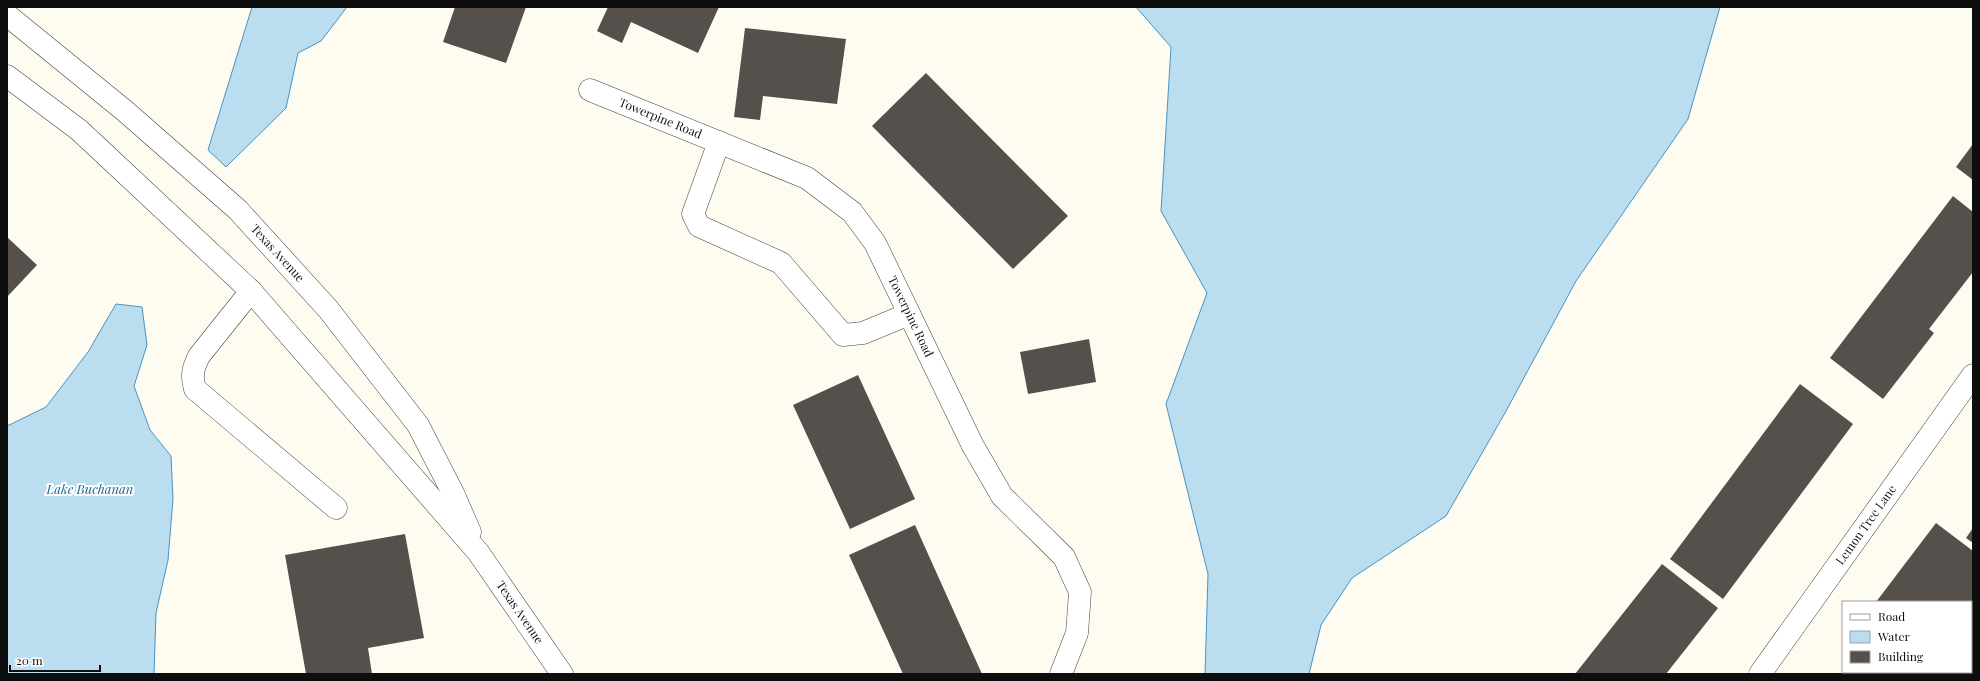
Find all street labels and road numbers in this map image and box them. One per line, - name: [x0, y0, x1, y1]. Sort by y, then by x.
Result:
- street label: Towerpine Road: [617, 94, 705, 142]
- street label: Texas Avenue: [248, 220, 309, 285]
- street label: Towerpine Road: [885, 273, 938, 359]
- street label: Lemon Tree Lane: [1832, 481, 1899, 567]
- street label: Texas Avenue: [493, 578, 548, 646]

